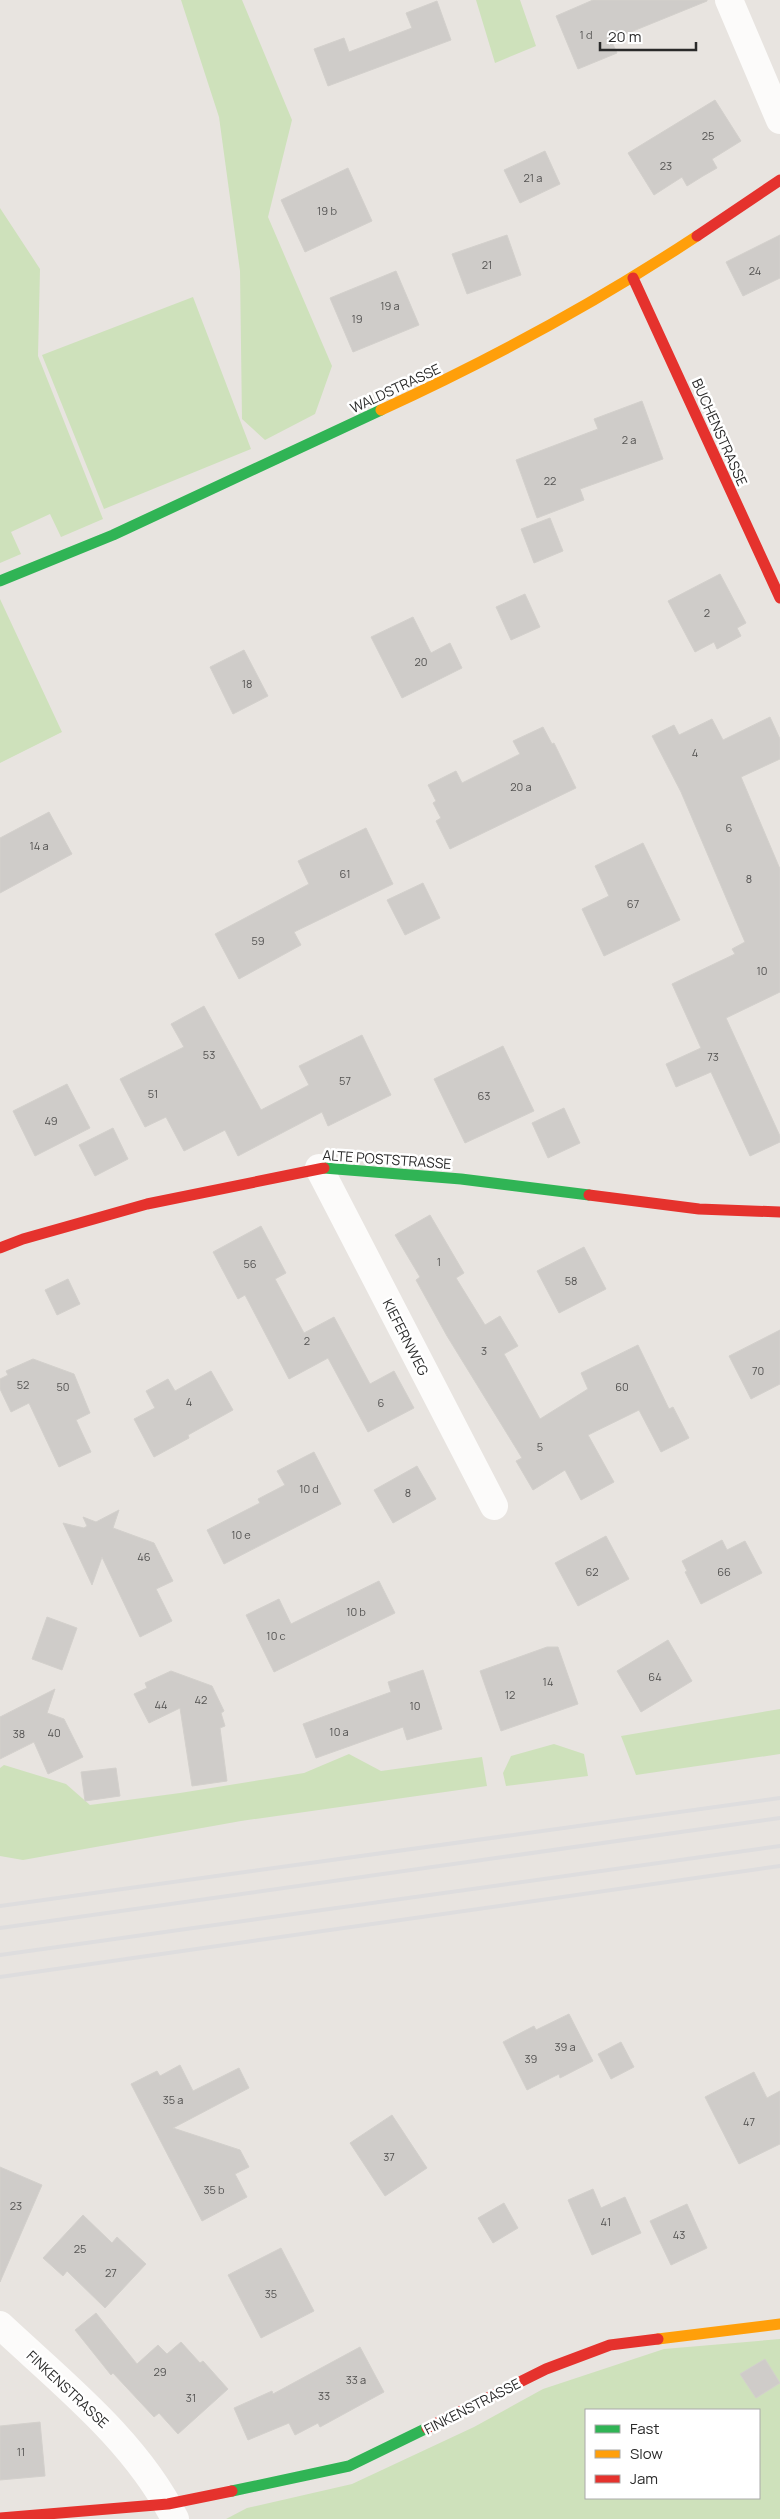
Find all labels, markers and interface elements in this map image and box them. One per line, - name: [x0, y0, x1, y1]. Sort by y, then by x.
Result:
- scale bar: [600, 20, 696, 52]
- text: 20 m: [608, 26, 641, 47]
- house number: 1 d: [579, 27, 593, 42]
- house number: 25: [702, 128, 714, 143]
- house number: 23: [660, 158, 672, 173]
- house number: 21 a: [524, 170, 542, 185]
- house number: 19 b: [317, 203, 337, 218]
- house number: 21: [482, 257, 492, 272]
- house number: 24: [749, 263, 761, 278]
- house number: 19 a: [380, 298, 400, 313]
- house number: 19: [351, 311, 363, 326]
- street label: WALDSTRASSE: [347, 359, 443, 417]
- street label: BUCHENSTRASSE: [688, 375, 752, 489]
- house number: 2 a: [622, 432, 636, 447]
- house number: 22: [544, 473, 556, 488]
- house number: 2: [704, 605, 710, 620]
- house number: 20: [415, 654, 427, 669]
- house number: 18: [242, 676, 252, 691]
- house number: 4: [692, 745, 698, 760]
- house number: 20 a: [510, 779, 532, 794]
- house number: 6: [726, 820, 733, 835]
- house number: 14 a: [29, 838, 49, 853]
- house number: 61: [340, 866, 350, 881]
- house number: 8: [746, 871, 752, 886]
- house number: 67: [627, 896, 639, 911]
- house number: 59: [251, 933, 265, 948]
- house number: 10: [756, 963, 768, 978]
- house number: 53: [203, 1047, 215, 1062]
- house number: 73: [707, 1049, 719, 1064]
- house number: 57: [339, 1073, 351, 1088]
- house number: 51: [148, 1086, 158, 1101]
- house number: 63: [478, 1088, 490, 1103]
- house number: 49: [44, 1113, 58, 1128]
- street label: ALTE POSTSTRASSE: [322, 1145, 452, 1173]
- house number: 1: [437, 1254, 441, 1269]
- house number: 56: [243, 1256, 257, 1271]
- house number: 58: [565, 1273, 577, 1288]
- street label: KIEFERNWEG: [379, 1295, 433, 1379]
- house number: 2: [304, 1333, 310, 1348]
- house number: 3: [481, 1343, 487, 1358]
- house number: 70: [752, 1363, 764, 1378]
- house number: 52: [17, 1377, 29, 1392]
- house number: 50: [56, 1379, 70, 1394]
- house number: 60: [615, 1379, 629, 1394]
- house number: 4: [186, 1394, 192, 1409]
- house number: 6: [378, 1395, 385, 1410]
- house number: 5: [537, 1439, 543, 1454]
- house number: 10 d: [299, 1481, 319, 1496]
- house number: 8: [405, 1485, 411, 1500]
- house number: 10 e: [231, 1527, 251, 1542]
- house number: 46: [137, 1549, 151, 1564]
- house number: 62: [585, 1564, 599, 1579]
- house number: 66: [717, 1564, 731, 1579]
- house number: 10 b: [346, 1604, 366, 1619]
- house number: 10 c: [266, 1628, 286, 1643]
- house number: 64: [648, 1669, 662, 1684]
- house number: 14: [543, 1674, 553, 1689]
- house number: 12: [505, 1687, 515, 1702]
- house number: 42: [195, 1692, 207, 1707]
- house number: 44: [154, 1697, 168, 1712]
- house number: 10: [409, 1698, 421, 1713]
- house number: 10 a: [329, 1724, 349, 1739]
- house number: 40: [47, 1725, 61, 1740]
- house number: 38: [13, 1726, 25, 1741]
- house number: 39 a: [554, 2039, 576, 2054]
- house number: 39: [525, 2051, 538, 2066]
- house number: 35 a: [163, 2092, 183, 2107]
- house number: 47: [743, 2114, 755, 2129]
- house number: 37: [383, 2149, 395, 2164]
- house number: 35 b: [203, 2182, 225, 2197]
- house number: 23: [10, 2198, 22, 2213]
- house number: 41: [601, 2214, 611, 2229]
- house number: 43: [673, 2227, 685, 2242]
- house number: 25: [74, 2241, 86, 2256]
- house number: 27: [105, 2265, 117, 2280]
- house number: 35: [265, 2286, 277, 2301]
- street label: FINKENSTRASSE: [23, 2346, 113, 2432]
- house number: 29: [153, 2364, 167, 2379]
- house number: 33 a: [346, 2372, 366, 2387]
- street label: FINKENSTRASSE: [421, 2374, 523, 2438]
- house number: 33: [318, 2388, 330, 2403]
- house number: 31: [186, 2390, 196, 2405]
- legend: [585, 2409, 760, 2499]
- text: Fast: [630, 2418, 659, 2439]
- text: Slow: [630, 2443, 663, 2464]
- house number: 11: [17, 2444, 25, 2459]
- text: Jam: [630, 2468, 658, 2489]

